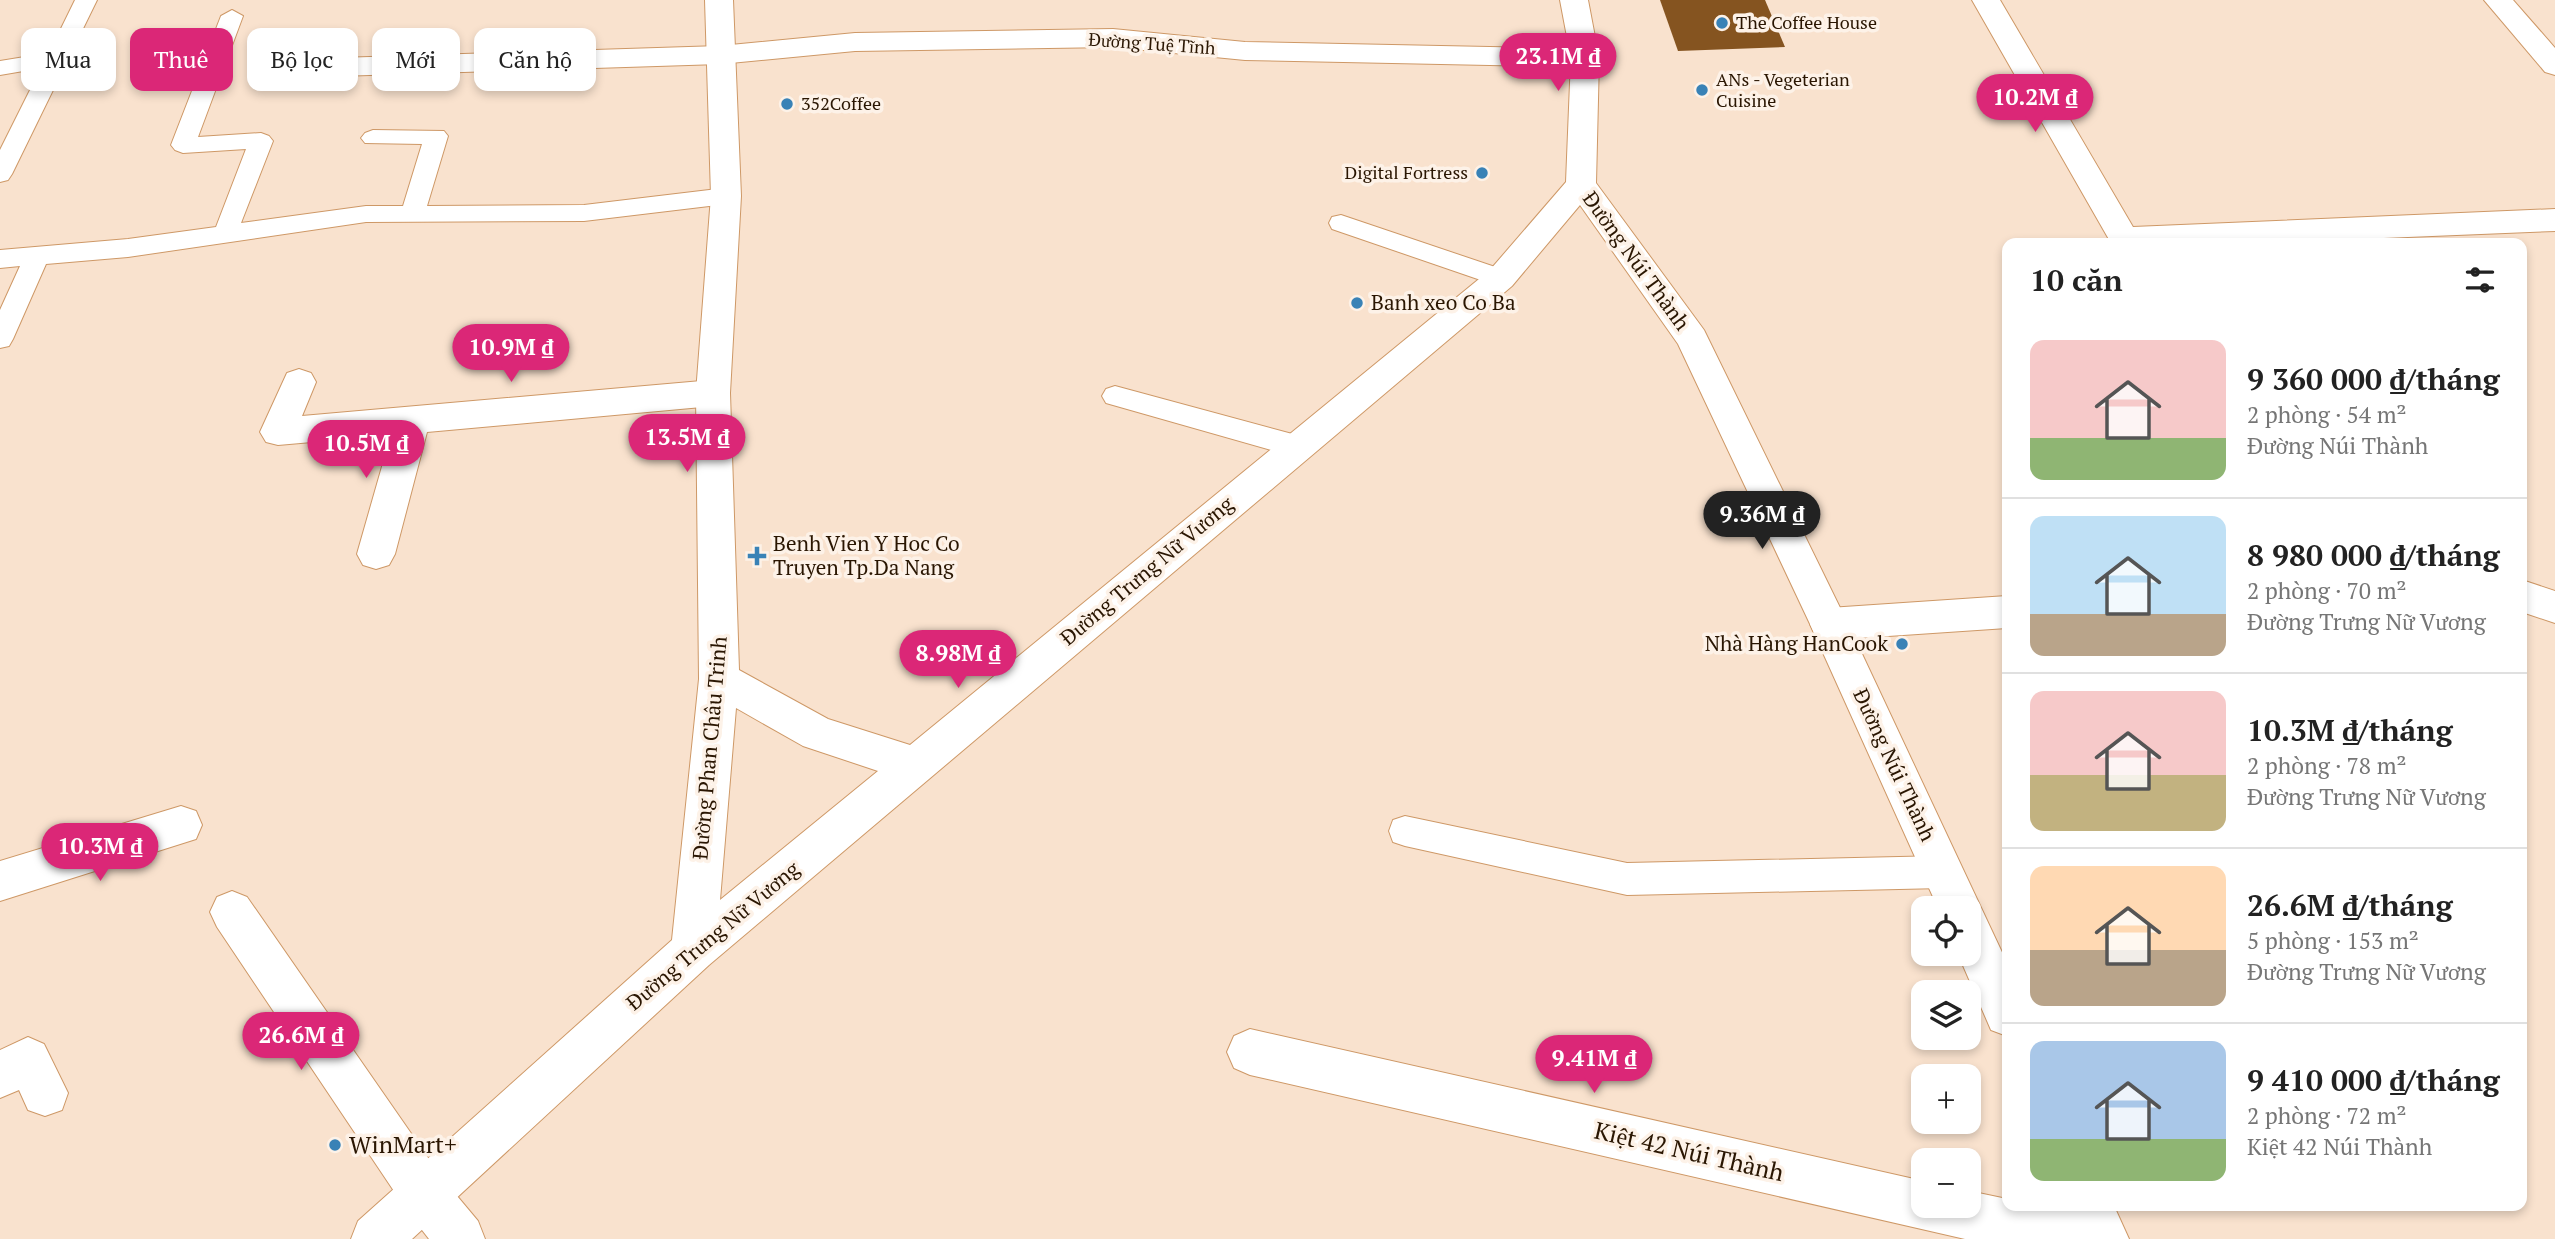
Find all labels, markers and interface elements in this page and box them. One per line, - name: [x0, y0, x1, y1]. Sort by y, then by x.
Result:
- place label: The Coffee House: [1736, 10, 1877, 34]
- marker: The Coffee House: [1714, 15, 1730, 31]
- street label: Đường Tuệ Tĩnh: [1088, 27, 1217, 59]
- chip: Mua: [21, 28, 116, 91]
- chip: Thuê: [130, 28, 233, 91]
- chip: Bộ lọc: [247, 28, 358, 91]
- chip: Mới: [372, 28, 460, 91]
- chip: Căn hộ: [474, 28, 596, 91]
- pin: 23.1M ₫: [1493, 34, 1623, 93]
- text: 23.1M ₫: [1515, 40, 1601, 71]
- place label: ANs - Vegeterian Cuisine: [1716, 67, 1850, 112]
- pin: 10.2M ₫: [1970, 74, 2100, 134]
- text: 10.2M ₫: [1992, 81, 2078, 112]
- marker: ANs - Vegeterian Cuisine: [1694, 82, 1710, 98]
- place label: 352Coffee: [801, 91, 881, 115]
- marker: 352Coffee: [779, 96, 795, 112]
- place label: Digital Fortress: [1345, 160, 1468, 184]
- marker: Digital Fortress: [1474, 165, 1490, 181]
- street label: Đường Núi Thành: [1577, 185, 1697, 336]
- text: 10 căn: [2030, 260, 2123, 300]
- icon: filters: [2461, 261, 2499, 299]
- place label: Banh xeo Co Ba: [1371, 288, 1516, 316]
- marker: Banh xeo Co Ba: [1349, 295, 1365, 311]
- pin: 10.9M ₫: [446, 324, 576, 384]
- text: 10.9M ₫: [468, 331, 554, 362]
- text: 9 360 000 ₫/tháng: [2247, 359, 2500, 399]
- icon: home: [2086, 368, 2170, 452]
- text: 2 phòng · 54 m²: [2247, 399, 2406, 430]
- pin: 13.5M ₫: [622, 414, 752, 474]
- pin: 10.5M ₫: [301, 420, 431, 480]
- text: 13.5M ₫: [644, 421, 730, 452]
- text: 10.5M ₫: [323, 427, 409, 458]
- text: Đường Núi Thành: [2247, 430, 2428, 461]
- street label: Đường Trưng Nữ Vương: [1054, 489, 1240, 651]
- pin: 9.36M ₫: [1697, 491, 1827, 551]
- text: 9.36M ₫: [1719, 498, 1805, 529]
- place label: Benh Vien Y Hoc Co Truyen Tp.Da Nang: [773, 529, 960, 581]
- text: 8 980 000 ₫/tháng: [2247, 535, 2500, 575]
- icon: home: [2086, 544, 2170, 628]
- marker: Benh Vien Y Hoc Co Truyen Tp.Da Nang: [747, 546, 767, 566]
- text: 2 phòng · 70 m²: [2247, 575, 2406, 606]
- text: Đường Trưng Nữ Vương: [2247, 606, 2486, 637]
- place label: Nhà Hàng HanCook: [1705, 629, 1888, 657]
- pin: 8.98M ₫: [893, 630, 1023, 690]
- street label: Đường Phan Châu Trinh: [685, 635, 733, 861]
- marker: Nhà Hàng HanCook: [1894, 636, 1910, 652]
- text: 8.98M ₫: [915, 637, 1001, 668]
- street label: Đường Núi Thành: [1847, 684, 1943, 846]
- text: 10.3M ₫/tháng: [2247, 710, 2453, 750]
- icon: home: [2086, 719, 2170, 803]
- text: 2 phòng · 78 m²: [2247, 750, 2406, 781]
- text: Đường Trưng Nữ Vương: [2247, 781, 2486, 812]
- pin: 10.3M ₫: [35, 824, 165, 883]
- text: 10.3M ₫: [57, 830, 143, 861]
- street label: Đường Trưng Nữ Vương: [620, 854, 806, 1016]
- text: 26.6M ₫/tháng: [2247, 885, 2453, 925]
- icon: home: [2086, 894, 2170, 978]
- map controls: [1911, 896, 1981, 1218]
- button: locate: [1911, 896, 1981, 966]
- text: 5 phòng · 153 m²: [2247, 925, 2419, 956]
- text: Đường Trưng Nữ Vương: [2247, 956, 2486, 987]
- button: layers: [1911, 980, 1981, 1050]
- pin: 26.6M ₫: [236, 1012, 366, 1072]
- text: 26.6M ₫: [258, 1019, 344, 1050]
- pin: 9.41M ₫: [1529, 1036, 1659, 1095]
- text: 9.41M ₫: [1551, 1042, 1637, 1073]
- text: 9 410 000 ₫/tháng: [2247, 1060, 2500, 1100]
- button: +: [1911, 1064, 1981, 1134]
- icon: home: [2086, 1069, 2170, 1153]
- text: 2 phòng · 72 m²: [2247, 1100, 2406, 1131]
- street label: Kiệt 42 Núi Thành: [1591, 1114, 1787, 1188]
- place label: WinMart+: [349, 1128, 457, 1160]
- text: Kiệt 42 Núi Thành: [2247, 1131, 2432, 1162]
- marker: WinMart+: [327, 1137, 343, 1153]
- button: −: [1911, 1148, 1981, 1218]

